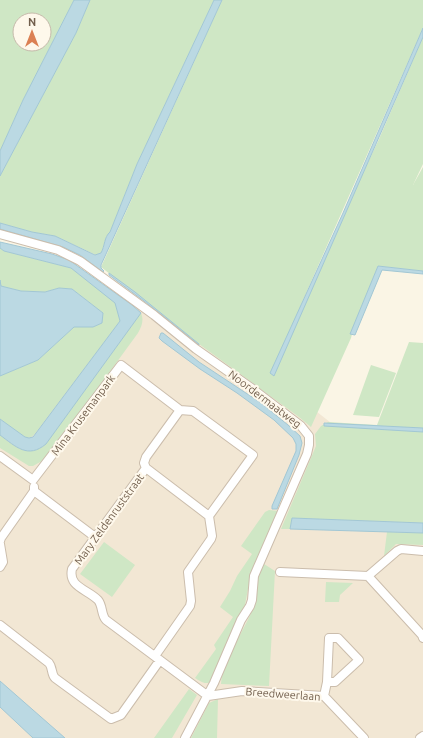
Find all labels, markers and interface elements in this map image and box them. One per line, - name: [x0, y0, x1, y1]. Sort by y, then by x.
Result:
- north arrow: [12, 12, 52, 52]
- text: N: [28, 16, 36, 28]
- street label: Noordermaatweg: [226, 368, 304, 430]
- street label: Mina Krusemanpark: [49, 372, 118, 458]
- street label: Mary Zeldenruststraat: [72, 471, 147, 567]
- street label: Breedweerlaan: [245, 685, 321, 703]

